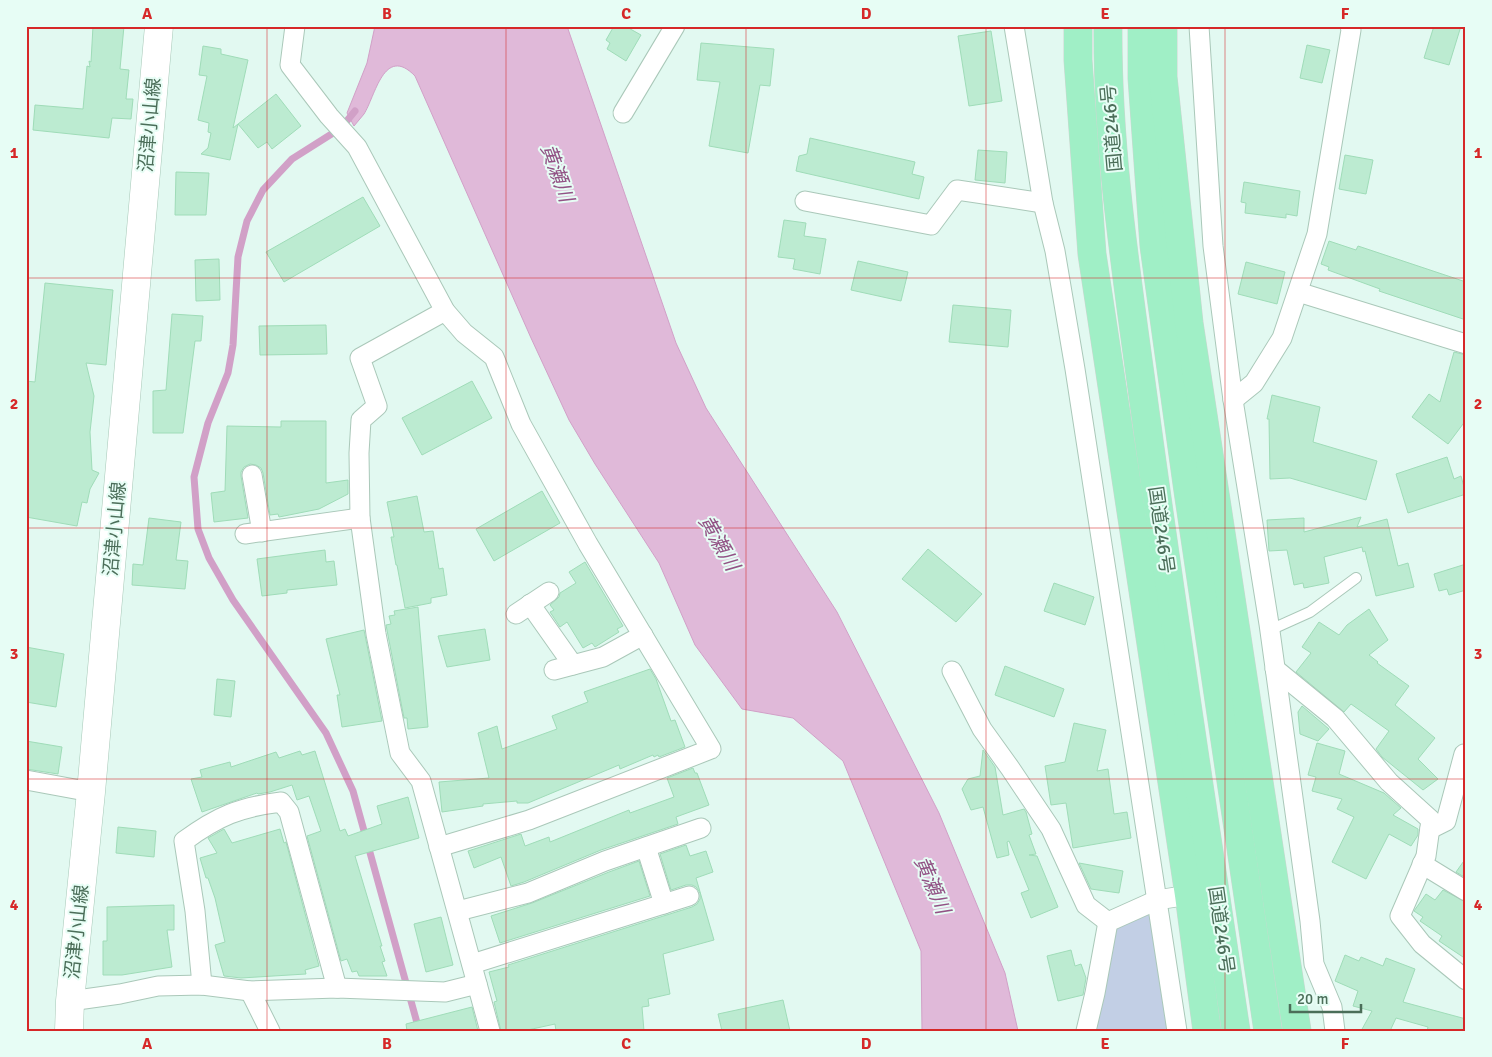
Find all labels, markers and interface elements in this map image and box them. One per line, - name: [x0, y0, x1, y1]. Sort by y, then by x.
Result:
- text: A: [142, 4, 153, 24]
- text: B: [382, 4, 392, 24]
- text: C: [621, 4, 631, 24]
- text: D: [861, 4, 872, 24]
- text: E: [1100, 4, 1110, 24]
- text: F: [1341, 4, 1350, 24]
- street label: 沼津小山線: [134, 77, 166, 173]
- street label: 国道246号: [1096, 83, 1128, 173]
- water label: 黄瀬川: [535, 141, 580, 207]
- text: 1: [10, 143, 19, 163]
- text: 1: [1474, 143, 1483, 163]
- text: 2: [10, 394, 18, 414]
- text: 2: [1474, 394, 1482, 414]
- street label: 沼津小山線: [99, 481, 131, 577]
- street label: 国道246号: [1143, 485, 1179, 575]
- water label: 黄瀬川: [693, 511, 746, 577]
- text: 3: [10, 644, 18, 664]
- text: 3: [1474, 644, 1482, 664]
- water label: 黄瀬川: [909, 853, 956, 919]
- street label: 沼津小山線: [60, 883, 94, 981]
- street label: 国道246号: [1203, 885, 1239, 975]
- text: 4: [10, 895, 19, 915]
- text: 4: [1474, 895, 1483, 915]
- scale bar: [1290, 982, 1361, 1014]
- text: 20 m: [1297, 990, 1328, 1008]
- text: A: [142, 1034, 153, 1054]
- text: B: [382, 1034, 392, 1054]
- text: C: [621, 1034, 631, 1054]
- text: D: [861, 1034, 872, 1054]
- text: E: [1100, 1034, 1110, 1054]
- text: F: [1341, 1034, 1350, 1054]

